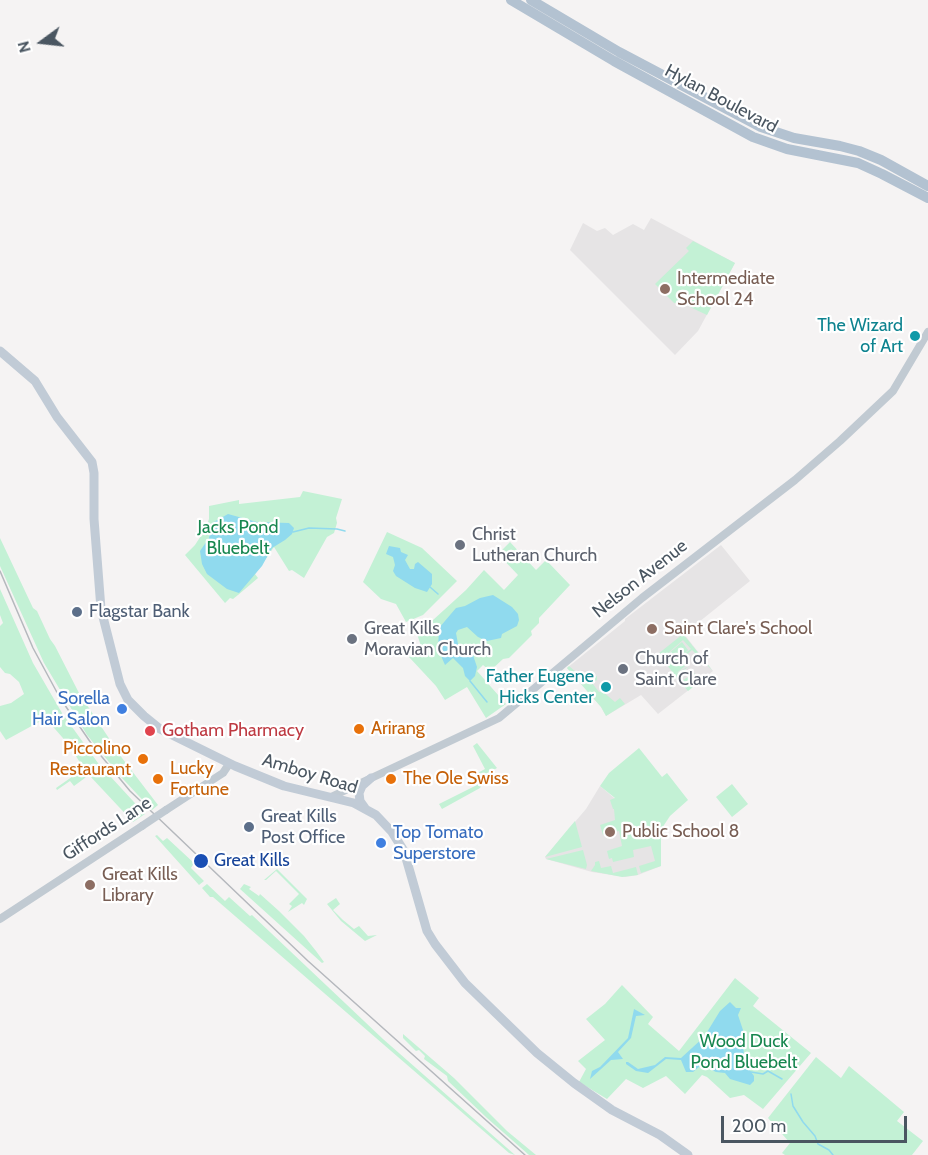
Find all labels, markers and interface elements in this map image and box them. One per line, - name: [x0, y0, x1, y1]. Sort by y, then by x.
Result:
- north arrow: [12, 12, 72, 72]
- text: N: [13, 39, 35, 55]
- street label: Hylan Boulevard: [661, 60, 781, 138]
- place label: Intermediate School 24: [677, 268, 775, 310]
- marker: Intermediate School 24: [658, 282, 672, 296]
- place label: The Wizard of Art: [817, 315, 903, 358]
- marker: The Wizard of Art: [908, 329, 922, 343]
- park label: Jacks Pond Bluebelt: [198, 517, 278, 560]
- place label: Christ Lutheran Church: [472, 524, 597, 566]
- street label: Nelson Avenue: [588, 535, 692, 623]
- marker: Christ Lutheran Church: [453, 538, 467, 552]
- place label: Flagstar Bank: [89, 601, 190, 623]
- marker: Flagstar Bank: [70, 605, 84, 619]
- place label: Great Kills Moravian Church: [364, 618, 491, 660]
- place label: Saint Clare's School: [664, 618, 812, 640]
- marker: Saint Clare's School: [645, 622, 659, 636]
- marker: Great Kills Moravian Church: [345, 632, 359, 646]
- place label: Church of Saint Clare: [635, 648, 717, 690]
- marker: Church of Saint Clare: [616, 662, 630, 676]
- place label: Father Eugene Hicks Center: [486, 666, 594, 708]
- marker: Father Eugene Hicks Center: [599, 680, 613, 694]
- place label: Sorella Hair Salon: [32, 688, 110, 730]
- marker: Sorella Hair Salon: [115, 702, 129, 716]
- place label: Arirang: [371, 718, 425, 740]
- place label: Gotham Pharmacy: [162, 720, 304, 742]
- marker: Arirang: [352, 722, 366, 736]
- marker: Gotham Pharmacy: [143, 724, 157, 738]
- place label: Piccolino Restaurant: [49, 738, 131, 780]
- street label: Amboy Road: [260, 749, 360, 799]
- marker: Piccolino Restaurant: [136, 752, 150, 766]
- place label: Lucky Fortune: [170, 758, 229, 800]
- place label: The Ole Swiss: [403, 768, 509, 790]
- marker: Lucky Fortune: [151, 772, 165, 786]
- marker: The Ole Swiss: [384, 772, 398, 786]
- street label: Giffords Lane: [59, 792, 155, 866]
- place label: Great Kills Post Office: [261, 806, 345, 848]
- marker: Great Kills Post Office: [242, 820, 256, 834]
- place label: Public School 8: [622, 821, 739, 843]
- place label: Top Tomato Superstore: [393, 822, 483, 864]
- marker: Public School 8: [603, 825, 617, 839]
- marker: Top Tomato Superstore: [374, 836, 388, 850]
- place label: Great Kills: [214, 850, 290, 872]
- marker: Great Kills: [192, 852, 210, 870]
- place label: Great Kills Library: [102, 864, 178, 906]
- marker: Great Kills Library: [83, 878, 97, 892]
- park label: Wood Duck Pond Bluebelt: [690, 1031, 798, 1074]
- scale bar: [724, 1104, 910, 1142]
- text: 200 m: [732, 1115, 786, 1137]

